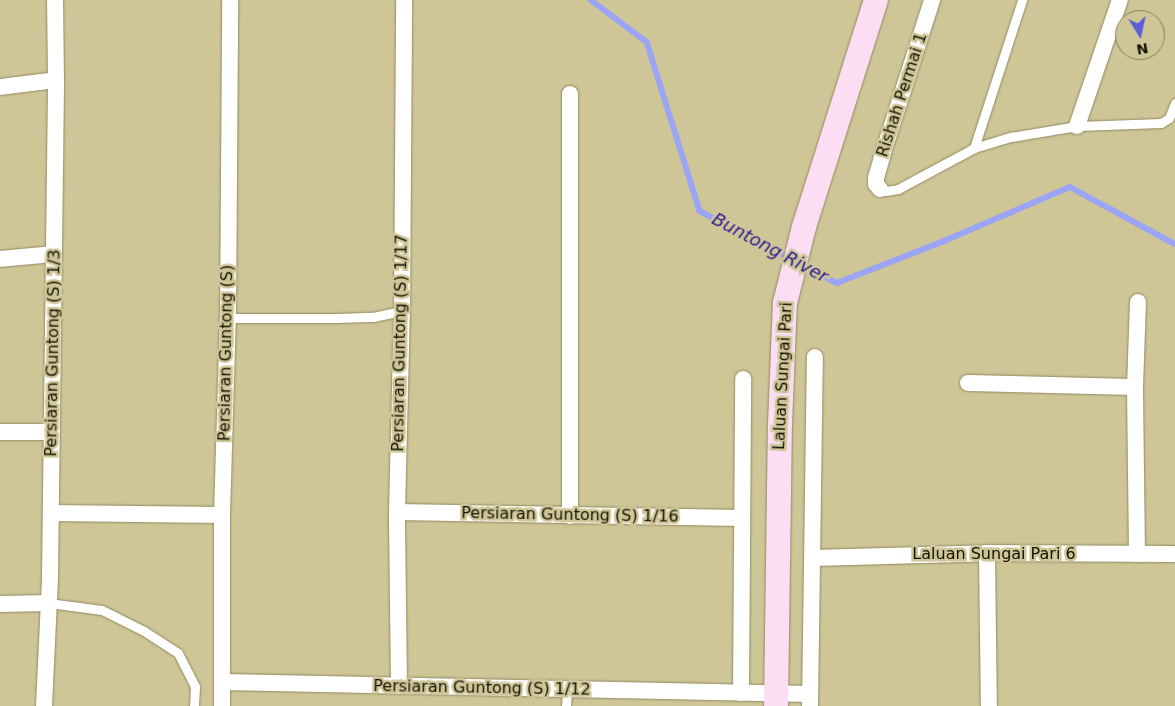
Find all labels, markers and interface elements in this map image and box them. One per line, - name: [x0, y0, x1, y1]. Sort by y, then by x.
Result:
- north arrow: [1115, 10, 1165, 60]
- street label: Rishah Permai 1: [873, 31, 931, 159]
- text: N: [1135, 40, 1150, 58]
- water label: Buntong River: [708, 208, 832, 288]
- street label: Persiaran Guntong (S) 1/17: [389, 234, 411, 452]
- street label: Persiaran Guntong (S) 1/3: [42, 249, 64, 457]
- street label: Persiaran Guntong (S): [215, 265, 237, 441]
- street label: Laluan Sungai Pari: [770, 302, 796, 450]
- street label: Persiaran Guntong (S) 1/16: [461, 504, 679, 526]
- street label: Laluan Sungai Pari 6: [912, 544, 1076, 564]
- street label: Persiaran Guntong (S) 1/12: [373, 677, 591, 699]

